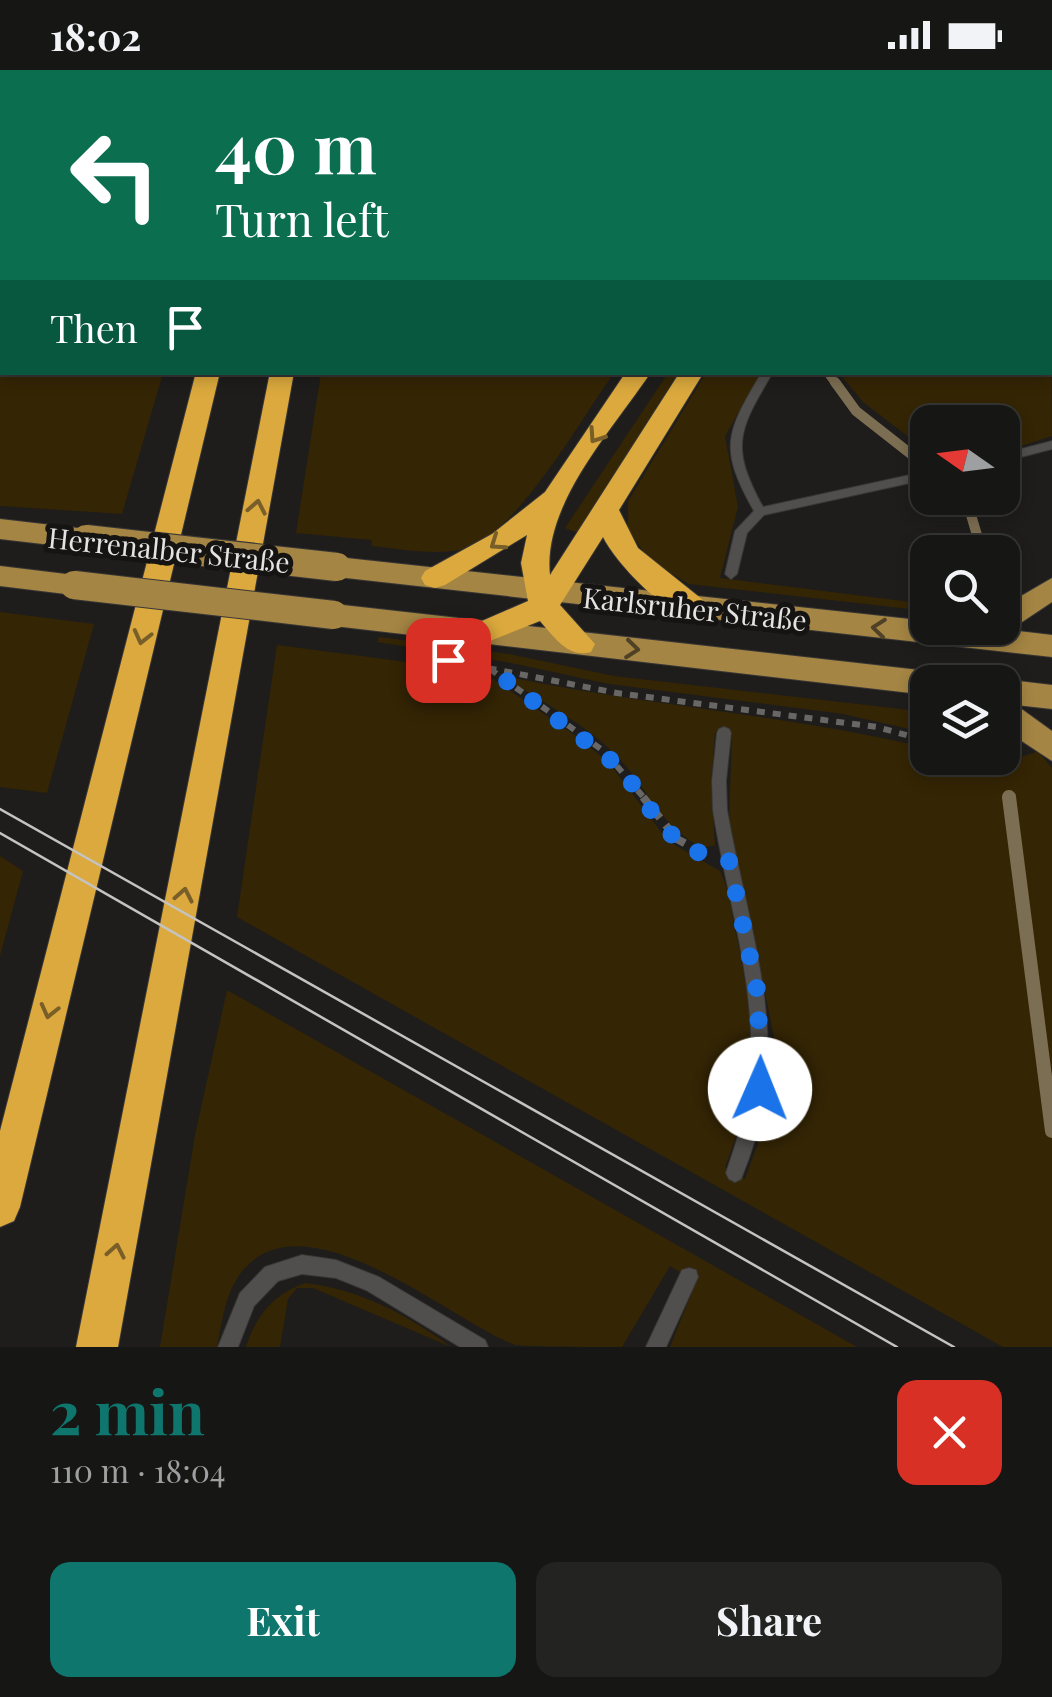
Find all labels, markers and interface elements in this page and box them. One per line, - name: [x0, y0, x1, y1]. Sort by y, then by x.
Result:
- text: 18:02: [50, 10, 141, 61]
- text: 40 m: [215, 98, 377, 192]
- icon: left: [50, 110, 180, 240]
- text: Turn left: [215, 188, 389, 248]
- icon: arrive: [158, 300, 213, 355]
- text: Then: [50, 302, 138, 353]
- north arrow: [910, 405, 1020, 515]
- map controls: [910, 405, 1020, 775]
- one-way arrow: [590, 424, 608, 443]
- one-way arrow: [246, 498, 267, 515]
- street label: Herrenalber Straße: [46, 518, 292, 580]
- one-way arrow: [490, 531, 508, 549]
- button: search: [910, 535, 1020, 645]
- street label: Karlsruher Straße: [581, 578, 809, 638]
- one-way arrow: [870, 617, 886, 639]
- pin: [406, 618, 491, 703]
- one-way arrow: [133, 628, 154, 645]
- icon: arrive: [421, 633, 476, 688]
- one-way arrow: [624, 638, 640, 659]
- button: layers: [910, 665, 1020, 775]
- one-way arrow: [172, 886, 193, 903]
- one-way arrow: [40, 1002, 61, 1019]
- position arrow: [708, 1037, 812, 1141]
- one-way arrow: [104, 1243, 125, 1260]
- text: 2 min: [50, 1370, 205, 1450]
- button: close: [897, 1380, 1002, 1485]
- text: 110 m · 18:04: [50, 1448, 226, 1491]
- button: Exit: [50, 1562, 516, 1677]
- button: Share: [536, 1562, 1002, 1677]

